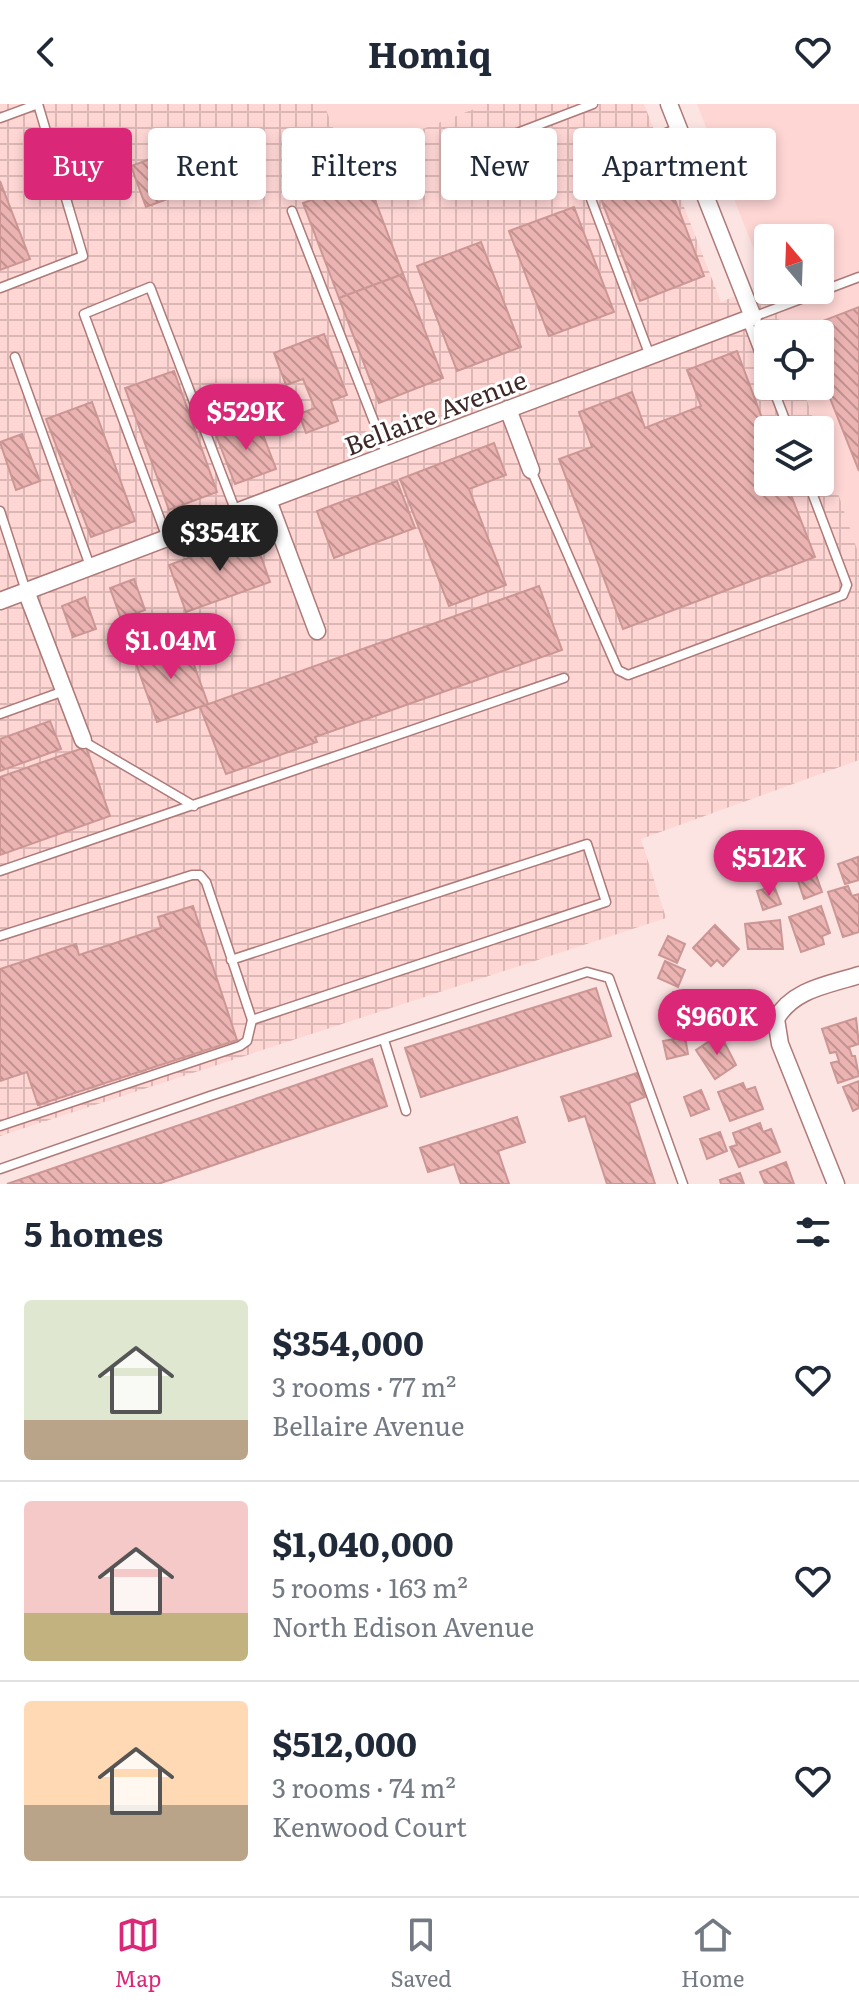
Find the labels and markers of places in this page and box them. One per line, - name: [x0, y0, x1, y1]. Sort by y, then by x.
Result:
- pin: $529K: [190, 384, 302, 452]
- pin: $354K: [164, 505, 276, 573]
- pin: $1.04M: [106, 613, 236, 681]
- pin: $512K: [713, 830, 825, 898]
- pin: $960K: [661, 989, 773, 1057]

